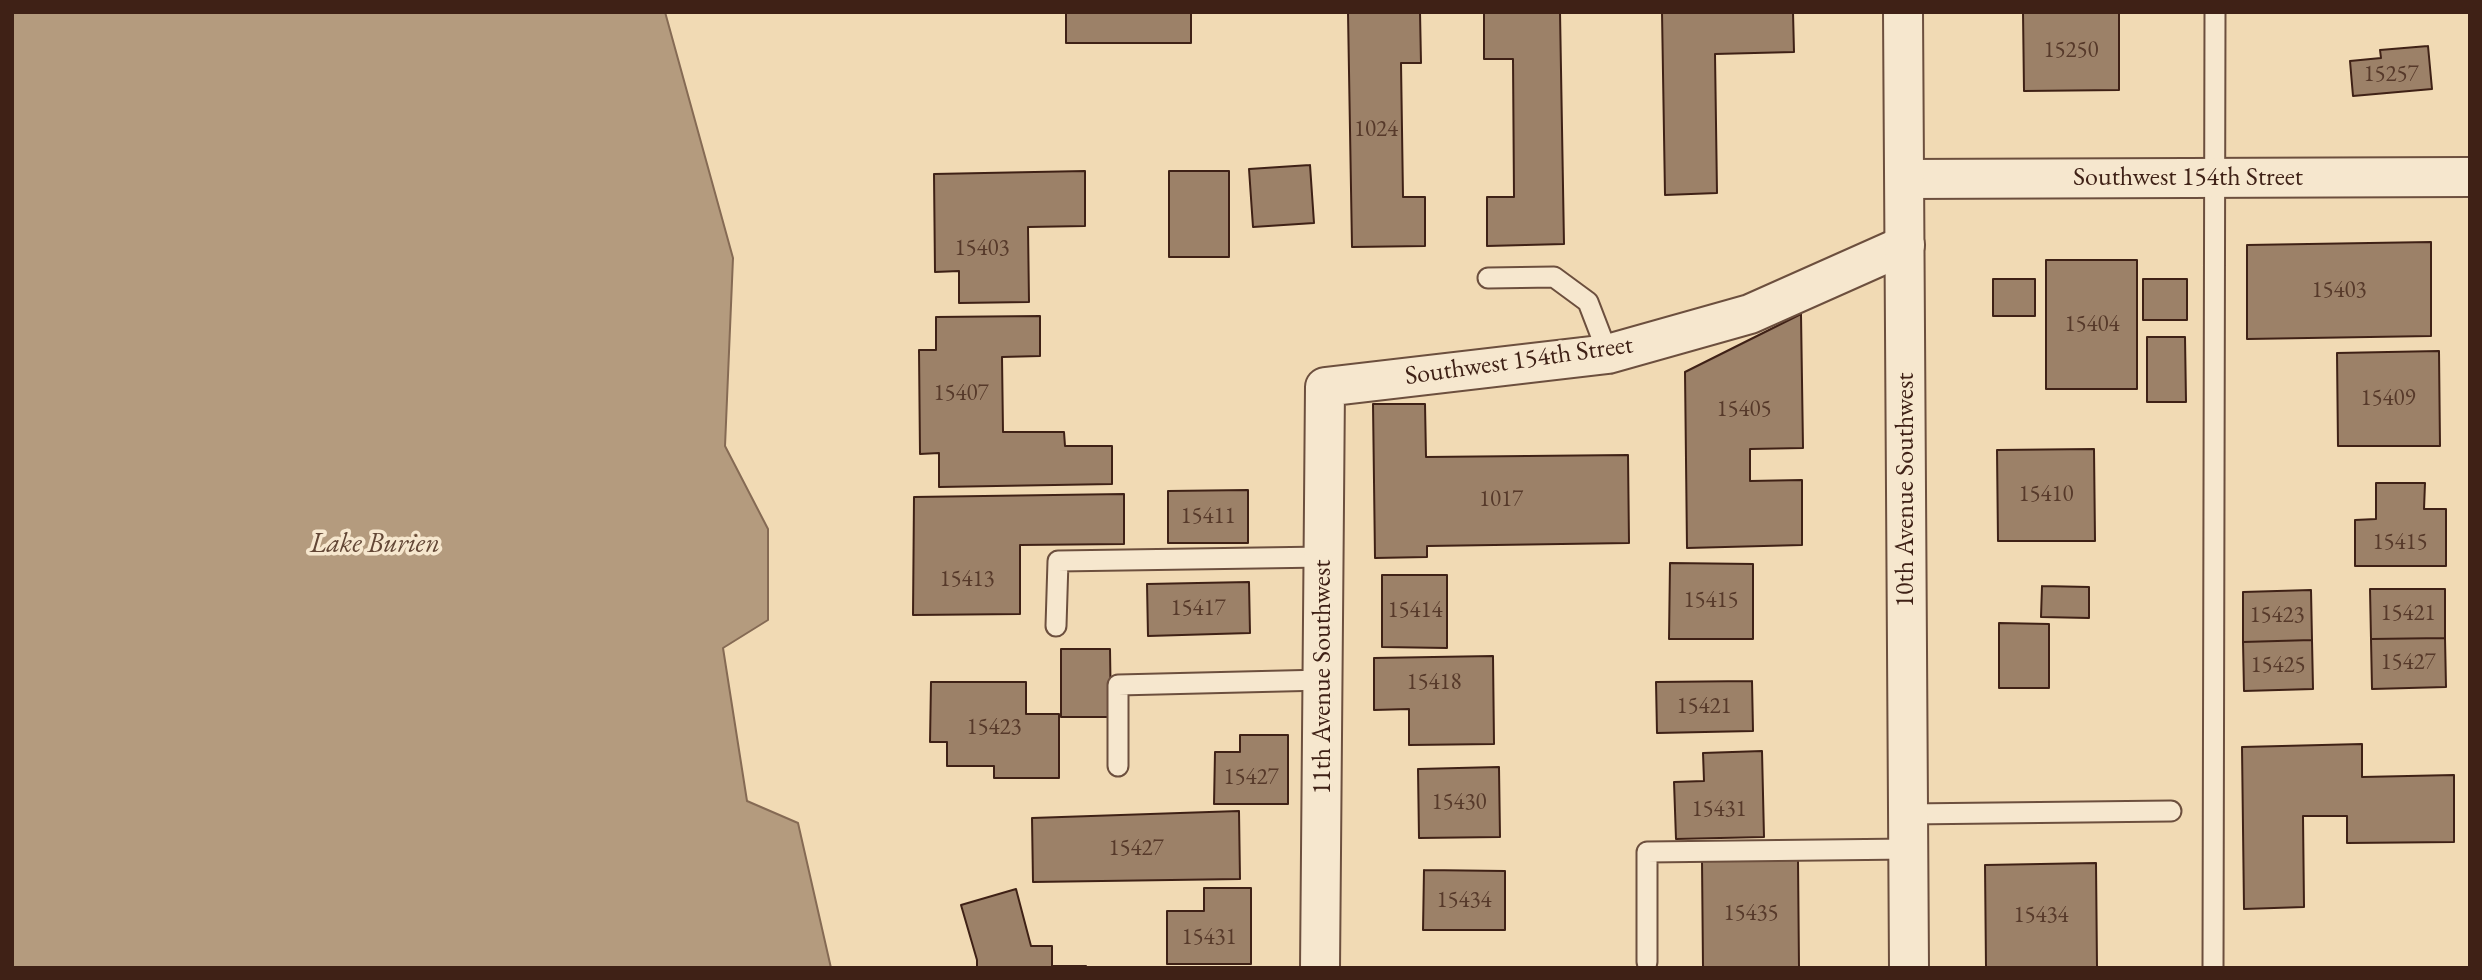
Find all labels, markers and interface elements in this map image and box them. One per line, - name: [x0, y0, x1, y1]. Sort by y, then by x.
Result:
- house number: 15250: [2043, 37, 2099, 65]
- house number: 15257: [2363, 61, 2419, 89]
- house number: 1024: [1354, 116, 1398, 144]
- street label: Southwest 154th Street: [2073, 162, 2303, 194]
- house number: 15403: [954, 235, 1010, 263]
- house number: 15403: [2311, 277, 2367, 305]
- house number: 15404: [2064, 311, 2120, 339]
- street label: Southwest 154th Street: [1403, 330, 1635, 392]
- street label: 10th Avenue Southwest: [1890, 373, 1922, 607]
- house number: 15407: [933, 380, 989, 408]
- house number: 15409: [2360, 385, 2416, 413]
- house number: 15405: [1716, 396, 1772, 424]
- house number: 15410: [2018, 481, 2074, 509]
- house number: 1017: [1479, 486, 1523, 514]
- house number: 15411: [1180, 503, 1236, 531]
- water label: Lake Burien: [310, 527, 440, 561]
- house number: 15415: [2372, 529, 2428, 557]
- street label: 11th Avenue Southwest: [1307, 560, 1339, 794]
- house number: 15413: [939, 566, 995, 594]
- house number: 15415: [1683, 587, 1739, 615]
- house number: 15417: [1170, 595, 1226, 623]
- house number: 15414: [1387, 597, 1443, 625]
- house number: 15421: [2380, 600, 2436, 628]
- house number: 15423: [2249, 602, 2305, 630]
- house number: 15427: [2380, 649, 2436, 677]
- house number: 15425: [2250, 652, 2306, 680]
- house number: 15418: [1406, 669, 1462, 697]
- house number: 15421: [1676, 693, 1732, 721]
- house number: 15423: [966, 714, 1022, 742]
- house number: 15427: [1223, 764, 1279, 792]
- house number: 15430: [1431, 789, 1487, 817]
- house number: 15431: [1691, 796, 1747, 824]
- house number: 15427: [1108, 835, 1164, 863]
- house number: 15434: [1436, 887, 1492, 915]
- house number: 15435: [1723, 900, 1779, 928]
- house number: 15434: [2013, 902, 2069, 930]
- house number: 15431: [1181, 924, 1237, 952]

